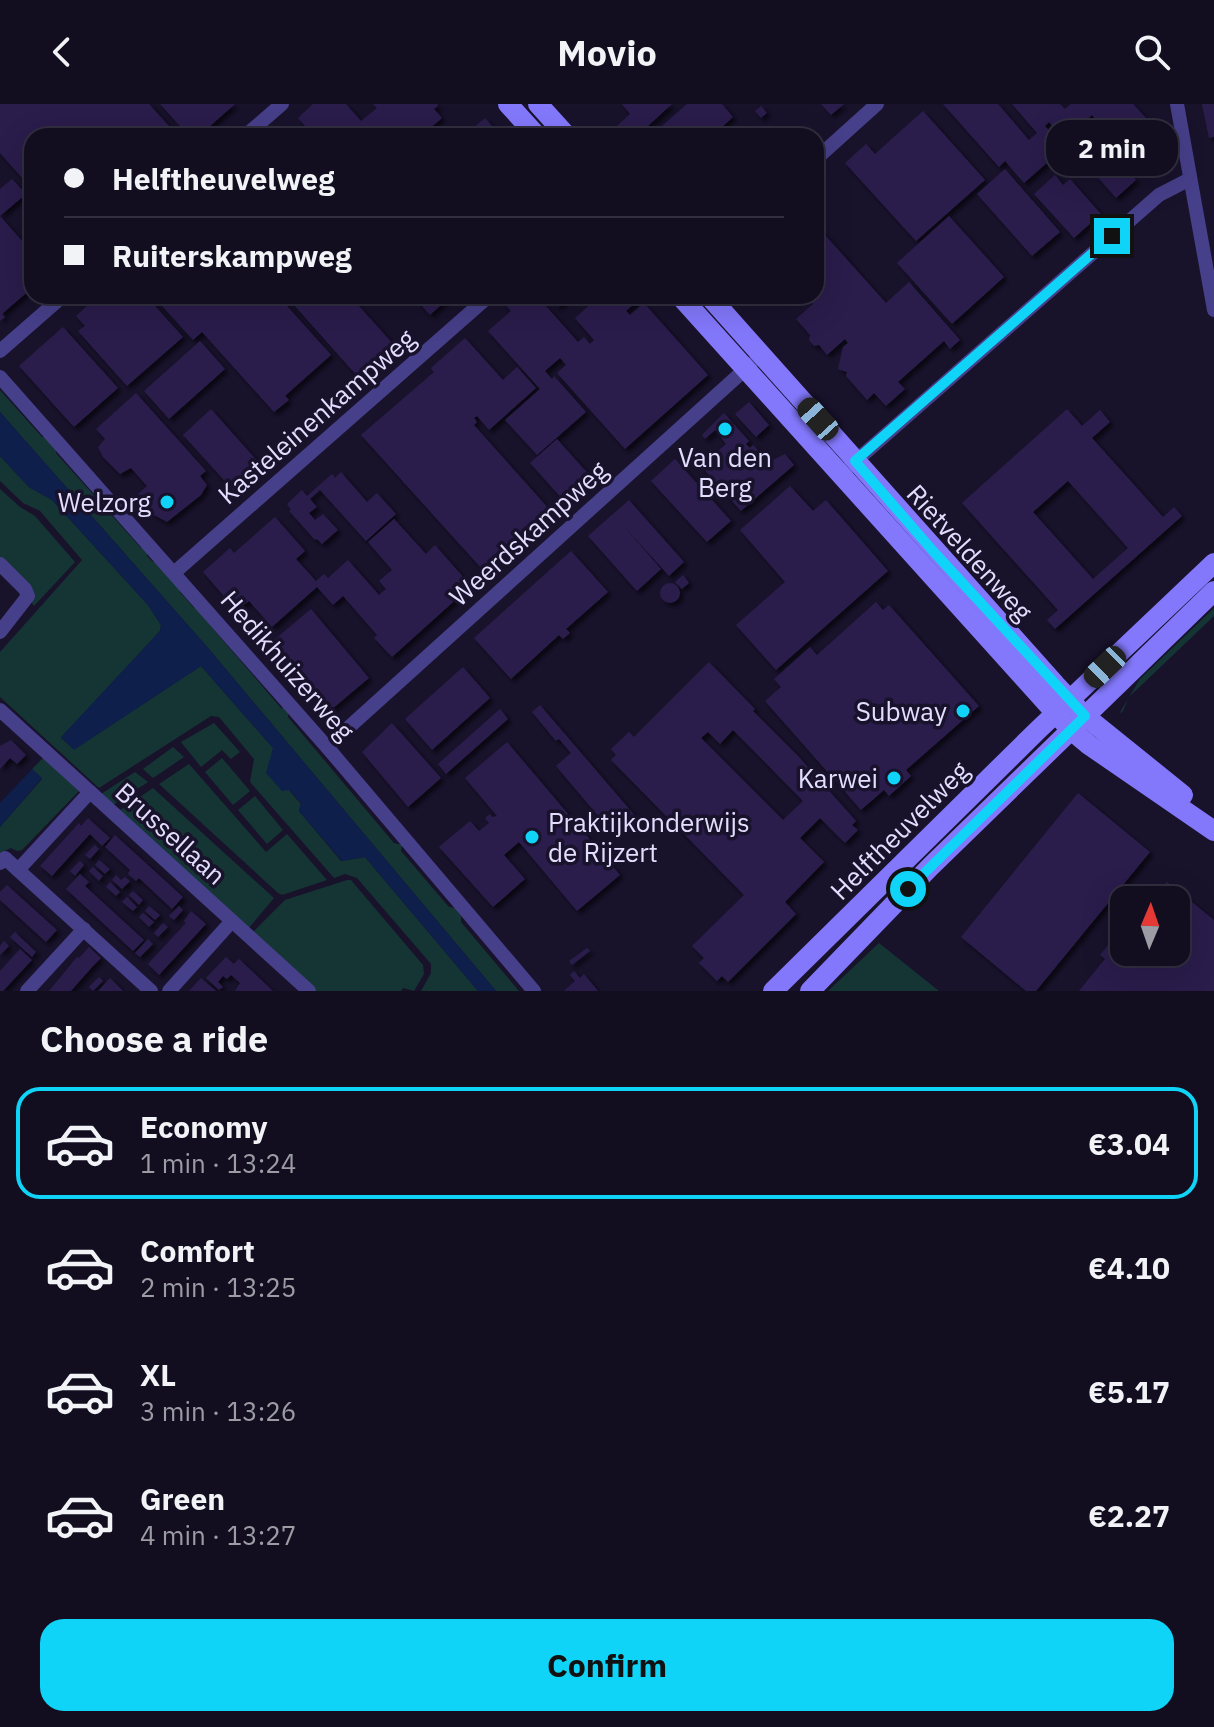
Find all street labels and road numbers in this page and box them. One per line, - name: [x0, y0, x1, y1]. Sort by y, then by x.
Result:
- street label: Kasteleinenkampweg: [210, 321, 422, 511]
- street label: Weerdskampweg: [442, 453, 614, 613]
- street label: Rietveldenweg: [900, 477, 1040, 628]
- street label: Hedikhuizerweg: [214, 583, 363, 747]
- street label: Helftheuvelweg: [822, 753, 976, 907]
- street label: Brussellaan: [109, 774, 233, 892]

